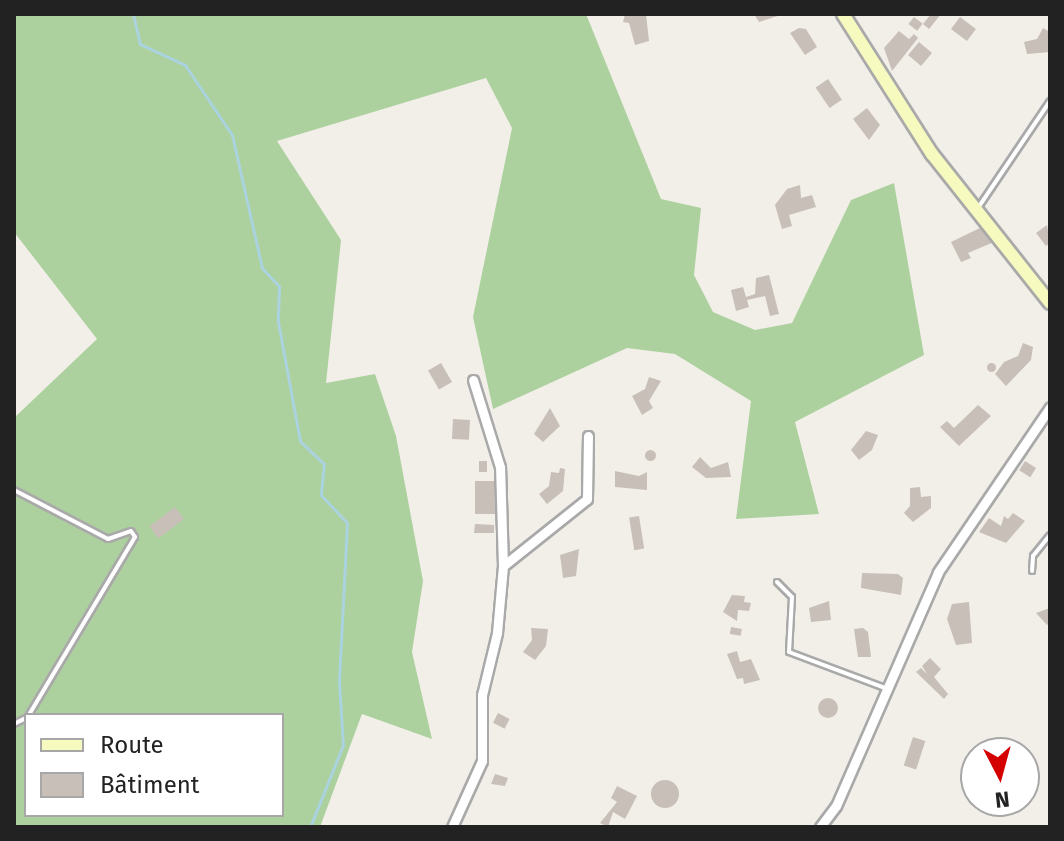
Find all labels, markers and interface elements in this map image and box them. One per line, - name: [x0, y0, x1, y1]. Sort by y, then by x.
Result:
- legend: [24, 713, 284, 817]
- text: Route: [100, 731, 164, 759]
- north arrow: [960, 737, 1040, 817]
- text: Bâtiment: [100, 771, 199, 799]
- text: N: [994, 785, 1011, 814]

